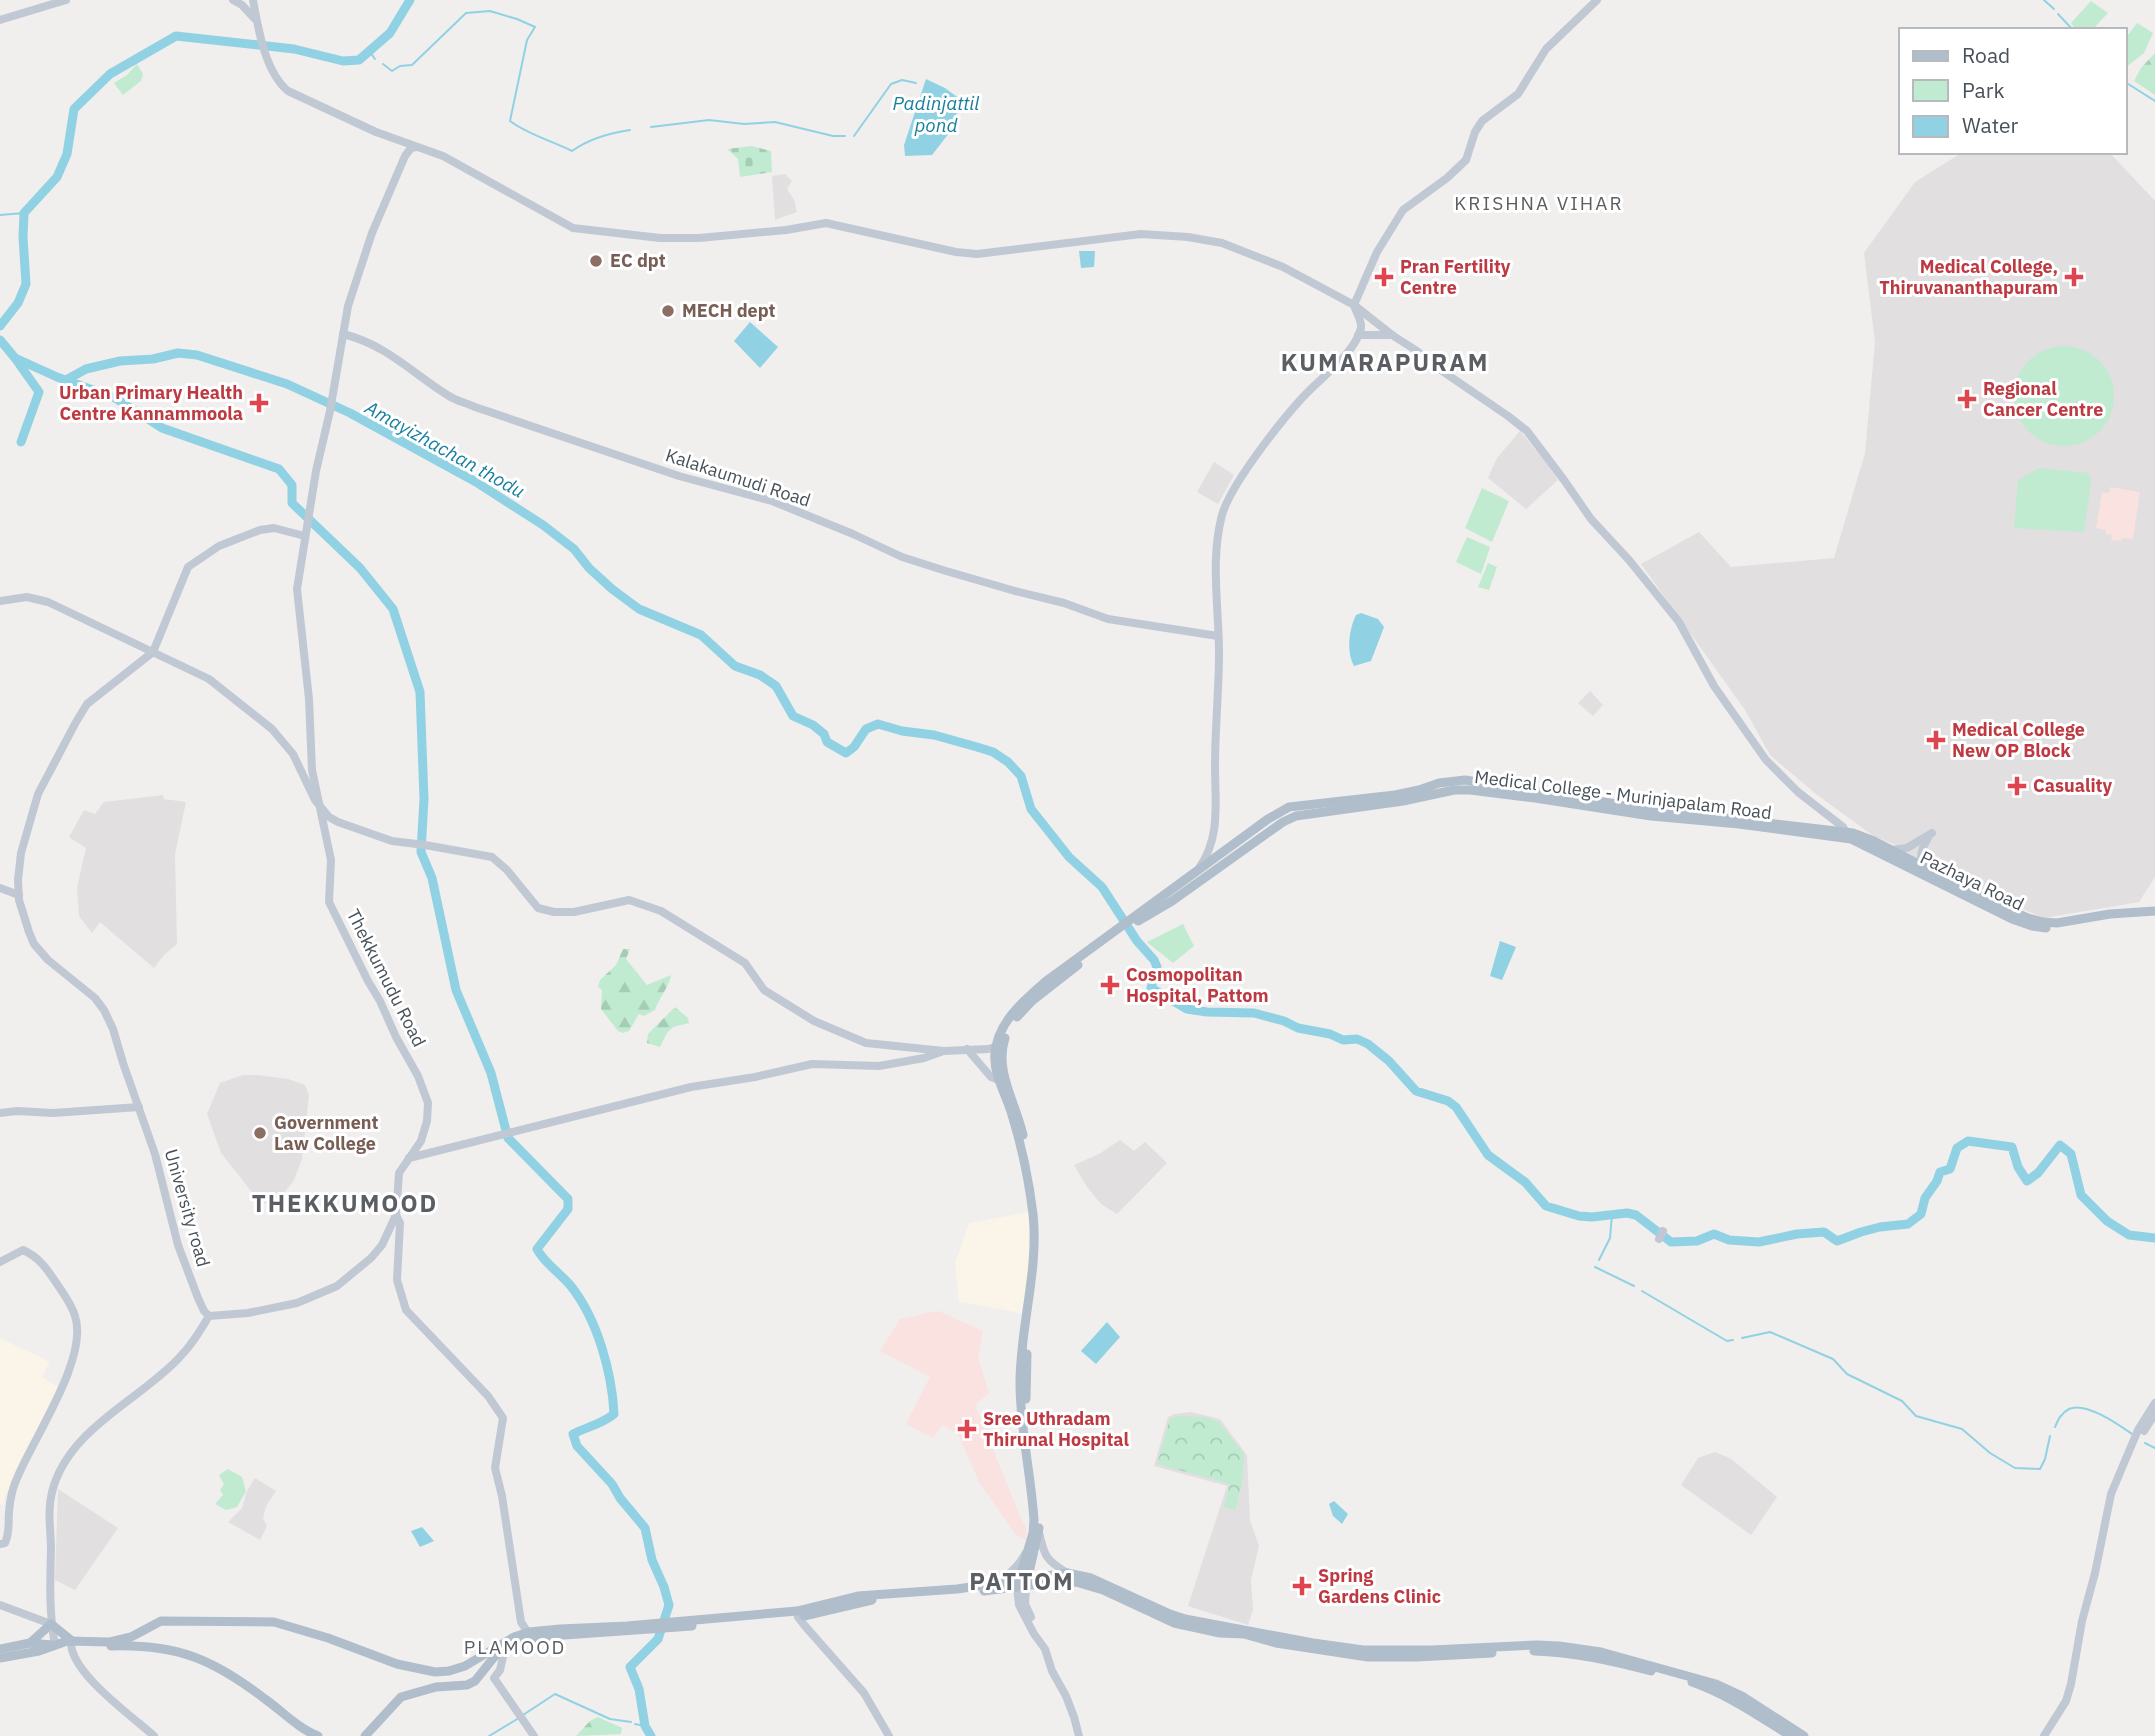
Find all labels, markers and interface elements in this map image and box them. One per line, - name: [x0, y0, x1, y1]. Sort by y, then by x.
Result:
- legend: [1899, 28, 2127, 154]
- text: Road: [1962, 41, 2010, 69]
- text: Park: [1962, 76, 2005, 104]
- water label: Padinjattil pond: [893, 91, 979, 137]
- text: Water: [1962, 111, 2019, 139]
- district label: KRISHNA VIHAR: [1454, 191, 1624, 215]
- place label: EC dpt: [610, 249, 666, 272]
- marker: EC dpt: [588, 253, 604, 269]
- place label: Pran Fertility Centre: [1400, 255, 1511, 299]
- place label: Medical College, Thiruvananthapuram: [1879, 255, 2058, 299]
- marker: Pran Fertility Centre: [1374, 267, 1394, 287]
- marker: Medical College, Thiruvananthapuram: [2064, 267, 2084, 287]
- place label: MECH dept: [682, 299, 776, 322]
- marker: MECH dept: [660, 303, 676, 319]
- district label: KUMARAPURAM: [1281, 346, 1489, 378]
- place label: Regional Cancer Centre: [1983, 377, 2103, 421]
- place label: Urban Primary Health Centre Kannammoola: [59, 381, 243, 425]
- marker: Regional Cancer Centre: [1957, 389, 1977, 409]
- marker: Urban Primary Health Centre Kannammoola: [249, 393, 269, 413]
- water label: Amayizhachan thodu: [360, 395, 529, 503]
- street label: Kalakaumudi Road: [663, 443, 814, 512]
- place label: Medical College New OP Block: [1952, 718, 2085, 762]
- marker: Medical College New OP Block: [1926, 730, 1946, 750]
- street label: Medical College - Murinjapalam Road: [1473, 765, 1773, 824]
- place label: Casuality: [2033, 774, 2112, 797]
- marker: Casuality: [2007, 776, 2027, 796]
- street label: Pazhaya Road: [1917, 846, 2028, 916]
- street label: Thekkumudu Road: [342, 905, 431, 1051]
- place label: Cosmopolitan Hospital, Pattom: [1126, 963, 1269, 1007]
- marker: Cosmopolitan Hospital, Pattom: [1100, 975, 1120, 995]
- place label: Government Law College: [274, 1111, 379, 1155]
- marker: Government Law College: [252, 1125, 268, 1141]
- street label: University road: [160, 1146, 215, 1269]
- district label: THEKKUMOOD: [252, 1187, 438, 1219]
- place label: Sree Uthradam Thirunal Hospital: [983, 1407, 1130, 1451]
- marker: Sree Uthradam Thirunal Hospital: [957, 1419, 977, 1439]
- place label: Spring Gardens Clinic: [1318, 1564, 1441, 1608]
- district label: PATTOM: [969, 1565, 1075, 1597]
- marker: Spring Gardens Clinic: [1292, 1576, 1312, 1596]
- district label: PLAMOOD: [464, 1635, 566, 1659]

